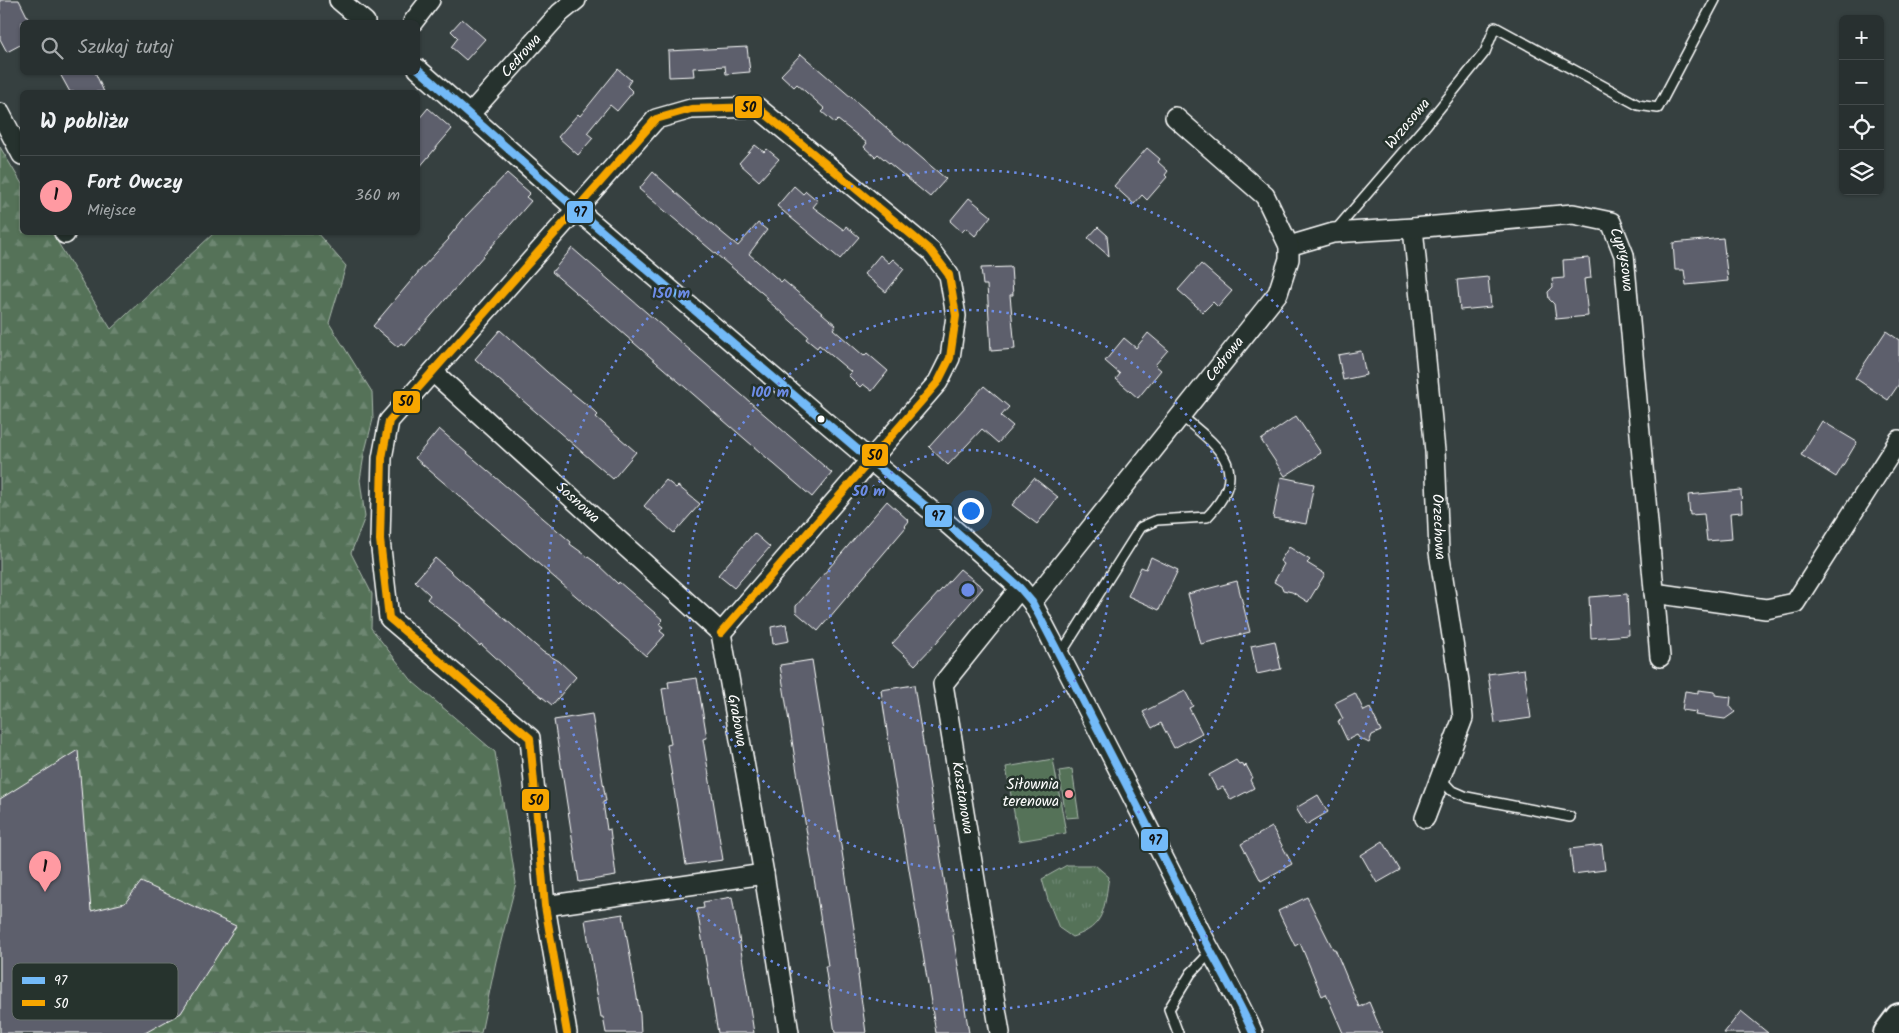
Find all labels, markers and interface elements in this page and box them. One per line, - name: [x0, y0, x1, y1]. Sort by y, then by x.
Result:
- map controls: [1839, 15, 1884, 195]
- button: +: [1839, 15, 1884, 60]
- search box: [20, 20, 420, 75]
- street label: Cedrowa: [495, 29, 548, 84]
- text: Szukaj tutaj: [78, 33, 173, 63]
- icon: search: [38, 34, 66, 62]
- button: −: [1839, 60, 1884, 105]
- street label: Wrzosowa: [1379, 93, 1437, 155]
- line badge: 50: [734, 95, 763, 119]
- text: 50: [741, 97, 757, 119]
- button: locate: [1839, 105, 1884, 150]
- text: W pobliżu: [40, 106, 128, 139]
- button: layers: [1839, 150, 1884, 195]
- text: Fort Owczy: [87, 168, 182, 198]
- text: 1: [54, 183, 58, 208]
- text: 360 m: [355, 183, 400, 208]
- text: Miejsce: [87, 198, 136, 223]
- line badge: 97: [566, 200, 594, 224]
- text: 97: [573, 202, 587, 224]
- street label: Cyprysowa: [1602, 224, 1639, 293]
- text: 150 m: [652, 282, 690, 306]
- street label: Cedrowa: [1199, 332, 1251, 387]
- text: 100 m: [751, 381, 789, 405]
- line badge: 50: [392, 390, 421, 414]
- text: 50: [398, 391, 414, 413]
- unlabelled marker: [816, 414, 826, 424]
- line badge: 50: [861, 443, 889, 467]
- text: 50: [867, 445, 883, 467]
- street label: Sosnowa: [550, 476, 605, 530]
- text: 50 m: [851, 480, 886, 504]
- street label: Orzechowa: [1425, 493, 1452, 562]
- your location: [958, 498, 984, 524]
- line badge: 97: [924, 504, 953, 528]
- text: 97: [931, 506, 945, 528]
- centre of rings: [959, 581, 977, 599]
- street label: Grabowa: [720, 692, 753, 749]
- street label: Kasztanowa: [944, 760, 980, 836]
- place label: Siłownia terenowa: [1003, 773, 1059, 814]
- line badge: 50: [521, 788, 550, 812]
- marker: Siłownia terenowa: [1063, 788, 1075, 800]
- text: 50: [528, 790, 544, 812]
- line badge: 97: [1140, 828, 1169, 852]
- text: 97: [1148, 830, 1162, 852]
- pin: 1: [29, 851, 61, 892]
- legend: [12, 963, 178, 1020]
- text: 97: [54, 970, 68, 992]
- text: 50: [54, 993, 69, 1015]

